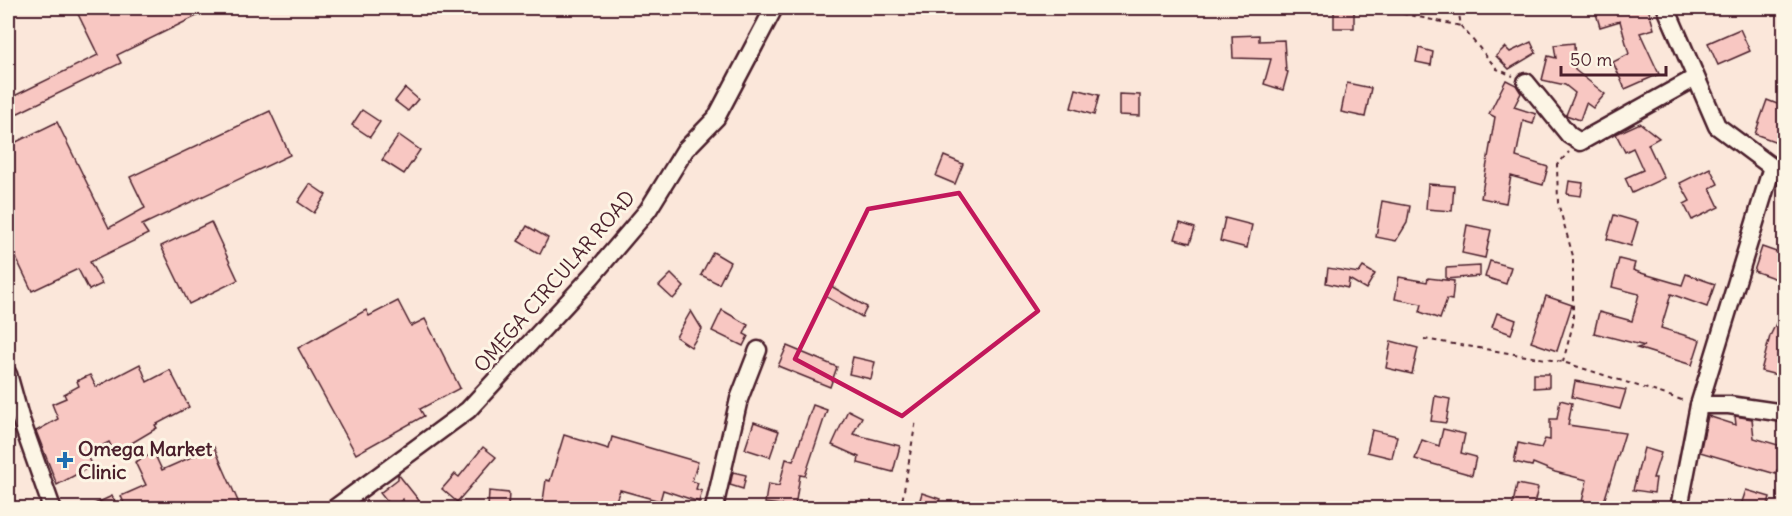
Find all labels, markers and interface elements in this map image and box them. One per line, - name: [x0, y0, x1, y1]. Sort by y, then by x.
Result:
- scale bar: [1561, 39, 1666, 77]
- text: 50 m: [1570, 48, 1612, 71]
- street label: OMEGA CIRCULAR ROAD: [468, 185, 640, 377]
- place label: Omega Market Clinic: [78, 436, 213, 484]
- marker: Omega Market Clinic: [56, 451, 74, 469]

